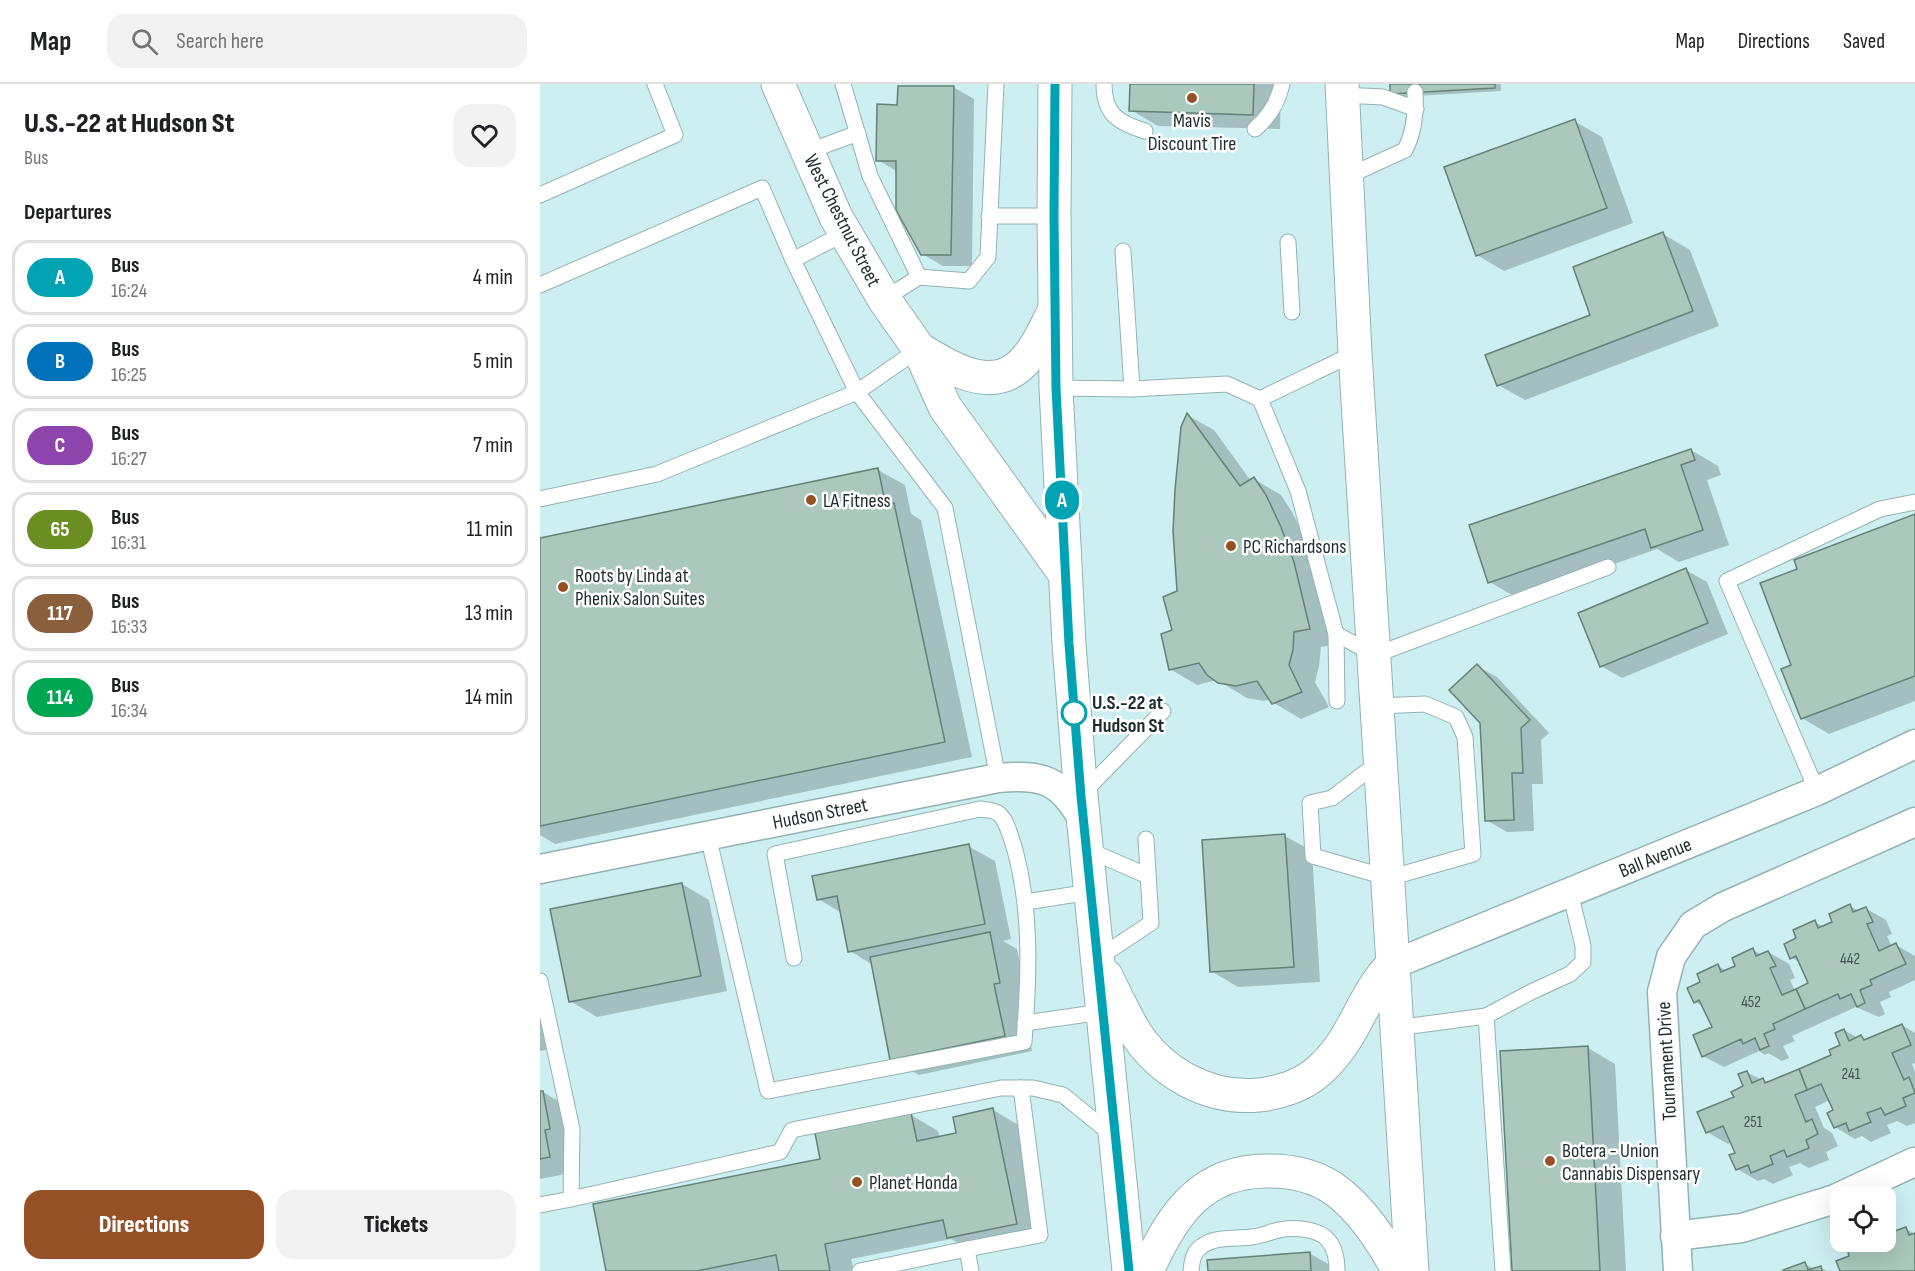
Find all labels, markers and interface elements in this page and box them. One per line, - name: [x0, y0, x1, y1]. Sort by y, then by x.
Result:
- search box: [107, 14, 527, 68]
- text: Map: [30, 25, 71, 58]
- icon: search: [128, 25, 161, 58]
- text: Search here: [176, 28, 264, 55]
- text: Map: [1675, 29, 1705, 54]
- text: Directions: [1738, 29, 1810, 54]
- text: Saved: [1843, 29, 1885, 54]
- marker: Mavis Discount Tire: [1185, 91, 1199, 105]
- button: heart: [453, 104, 516, 167]
- text: U.S.-22 at Hudson St: [24, 107, 234, 140]
- place label: Mavis Discount Tire: [1148, 109, 1236, 156]
- text: Bus: [24, 146, 48, 170]
- street label: West Chestnut Street: [798, 150, 886, 291]
- text: Departures: [24, 199, 112, 226]
- text: Bus: [111, 252, 140, 279]
- text: 4 min: [473, 264, 513, 291]
- text: A: [55, 265, 65, 290]
- text: 16:24: [111, 279, 147, 303]
- text: Bus: [111, 336, 140, 363]
- text: 5 min: [473, 348, 513, 375]
- text: B: [55, 349, 65, 374]
- text: 16:25: [111, 363, 147, 387]
- text: Bus: [111, 420, 140, 447]
- text: 7 min: [473, 432, 513, 459]
- text: C: [55, 433, 65, 458]
- text: 16:27: [111, 447, 147, 471]
- line badge: A: [1042, 480, 1082, 520]
- text: A: [1057, 488, 1067, 513]
- place label: LA Fitness: [823, 489, 891, 513]
- marker: LA Fitness: [804, 493, 818, 507]
- text: Bus: [111, 504, 140, 531]
- text: 11 min: [466, 516, 513, 543]
- text: 65: [50, 517, 70, 542]
- text: 16:31: [111, 531, 146, 555]
- place label: PC Richardsons: [1243, 535, 1347, 559]
- marker: PC Richardsons: [1224, 539, 1238, 553]
- place label: Roots by Linda at Phenix Salon Suites: [575, 564, 705, 611]
- marker: Roots by Linda at Phenix Salon Suites: [556, 580, 570, 594]
- text: Bus: [111, 588, 140, 615]
- text: 13 min: [465, 600, 513, 627]
- text: 117: [47, 601, 73, 626]
- text: 16:33: [111, 615, 147, 639]
- text: Bus: [111, 672, 140, 699]
- text: 14 min: [465, 684, 513, 711]
- text: 114: [47, 685, 73, 710]
- place label: U.S.-22 at Hudson St: [1092, 691, 1165, 738]
- text: 16:34: [111, 699, 147, 723]
- marker: U.S.-22 at Hudson St: [1061, 700, 1087, 726]
- street label: Hudson Street: [771, 793, 870, 835]
- street label: Ball Avenue: [1616, 833, 1695, 883]
- house number: 442: [1840, 950, 1860, 969]
- house number: 452: [1741, 993, 1761, 1012]
- street label: Tournament Drive: [1652, 1001, 1682, 1121]
- house number: 241: [1842, 1065, 1861, 1084]
- house number: 251: [1744, 1113, 1763, 1132]
- place label: Botera - Union Cannabis Dispensary: [1562, 1139, 1701, 1186]
- marker: Botera - Union Cannabis Dispensary: [1543, 1154, 1557, 1168]
- place label: Planet Honda: [869, 1171, 958, 1195]
- marker: Planet Honda: [850, 1175, 864, 1189]
- map controls: [1830, 1186, 1896, 1252]
- button: locate: [1830, 1186, 1896, 1252]
- button: Directions: [24, 1190, 264, 1259]
- button: Tickets: [276, 1190, 516, 1259]

